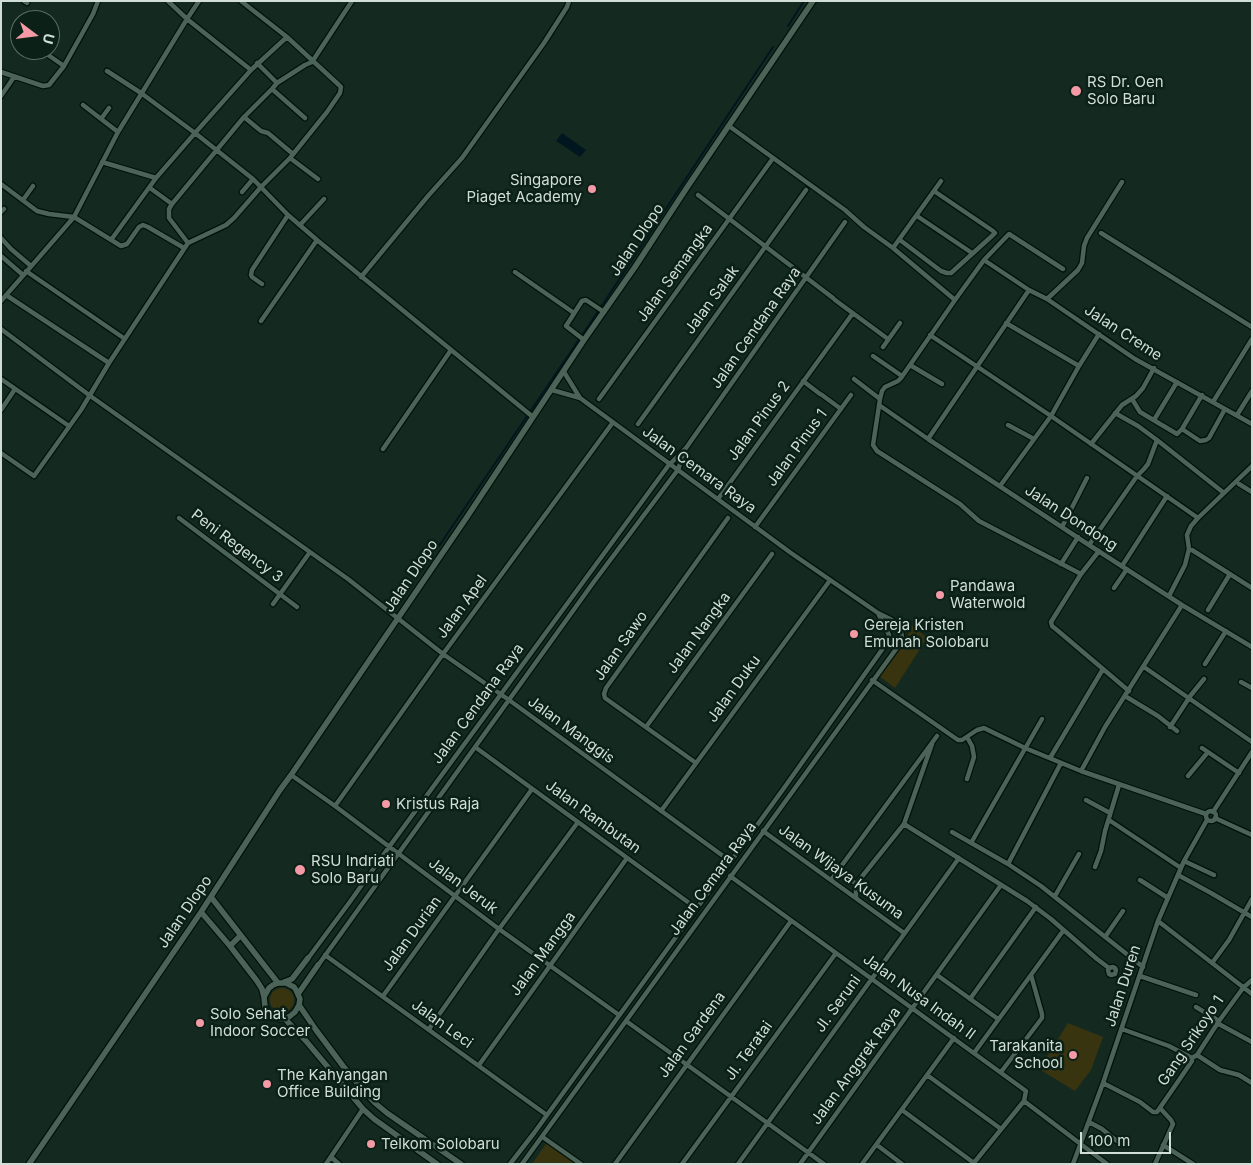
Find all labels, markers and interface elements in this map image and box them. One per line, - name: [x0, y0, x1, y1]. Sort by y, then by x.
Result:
- north arrow: [10, 10, 60, 60]
- text: U: [39, 32, 59, 46]
- place label: RS Dr. Oen Solo Baru: [1087, 73, 1164, 108]
- marker: RS Dr. Oen Solo Baru: [1069, 84, 1083, 98]
- place label: Singapore Piaget Academy: [467, 171, 582, 206]
- marker: Singapore Piaget Academy: [586, 183, 598, 195]
- street label: Jalan Dlopo: [606, 200, 668, 280]
- street label: Jalan Semangka: [633, 220, 717, 326]
- street label: Jalan Salak: [681, 262, 743, 338]
- street label: Jalan Cendana Raya: [707, 264, 805, 392]
- street label: Jalan Creme: [1081, 301, 1165, 365]
- street label: Jalan Pinus 2: [724, 378, 794, 464]
- street label: Jalan Pinus 1: [763, 406, 831, 490]
- street label: Jalan Cemara Raya: [639, 423, 759, 517]
- street label: Jalan Dondong: [1021, 481, 1121, 555]
- street label: Peni Regency 3: [188, 506, 286, 586]
- street label: Jalan Dlopo: [380, 536, 442, 616]
- street label: Jalan Apel: [433, 572, 491, 642]
- place label: Pandawa Waterwold: [950, 577, 1026, 612]
- street label: Jalan Nangka: [663, 589, 735, 677]
- marker: Pandawa Waterwold: [934, 589, 946, 601]
- street label: Jalan Sawo: [590, 608, 652, 684]
- place label: Gereja Kristen Emunah Solobaru: [864, 616, 989, 651]
- marker: Gereja Kristen Emunah Solobaru: [848, 628, 860, 640]
- street label: Jalan Cendana Raya: [428, 640, 528, 768]
- street label: Jalan Duku: [704, 652, 764, 726]
- street label: Jalan Manggis: [524, 692, 618, 768]
- street label: Jalan Rambutan: [542, 776, 644, 858]
- place label: Kristus Raja: [396, 795, 479, 813]
- marker: Kristus Raja: [380, 798, 392, 810]
- street label: Jalan Cemara Raya: [666, 819, 760, 939]
- street label: Jalan Wijaya Kusuma: [775, 821, 907, 923]
- place label: RSU Indriati Solo Baru: [311, 852, 394, 887]
- street label: Jalan Jeruk: [425, 854, 501, 918]
- marker: RSU Indriati Solo Baru: [293, 863, 307, 877]
- street label: Jalan Dlopo: [154, 872, 216, 952]
- street label: Jalan Durian: [379, 893, 445, 975]
- street label: Jalan Mangga: [506, 908, 580, 1000]
- street label: Jalan Duren: [1101, 943, 1145, 1029]
- street label: Jalan Nusa Indah II: [859, 950, 979, 1044]
- street label: Jl. Seruni: [811, 972, 865, 1036]
- street label: Jalan Gardena: [655, 988, 729, 1082]
- street label: Gang Srikoyo 1: [1154, 992, 1228, 1090]
- street label: Jalan Leci: [408, 996, 476, 1052]
- street label: Jalan Anggrek Raya: [807, 1004, 905, 1128]
- place label: Solo Sehat Indoor Soccer: [210, 1005, 310, 1040]
- marker: Solo Sehat Indoor Soccer: [194, 1017, 206, 1029]
- street label: Jl. Teratai: [721, 1018, 777, 1084]
- place label: Tarakanita School: [989, 1037, 1063, 1072]
- marker: Tarakanita School: [1067, 1049, 1079, 1061]
- place label: The Kahyangan Office Building: [277, 1066, 388, 1101]
- marker: The Kahyangan Office Building: [261, 1078, 273, 1090]
- scale bar: [1083, 1122, 1174, 1154]
- text: 100 m: [1088, 1131, 1130, 1150]
- place label: Telkom Solobaru: [381, 1135, 500, 1153]
- marker: Telkom Solobaru: [365, 1138, 377, 1150]

